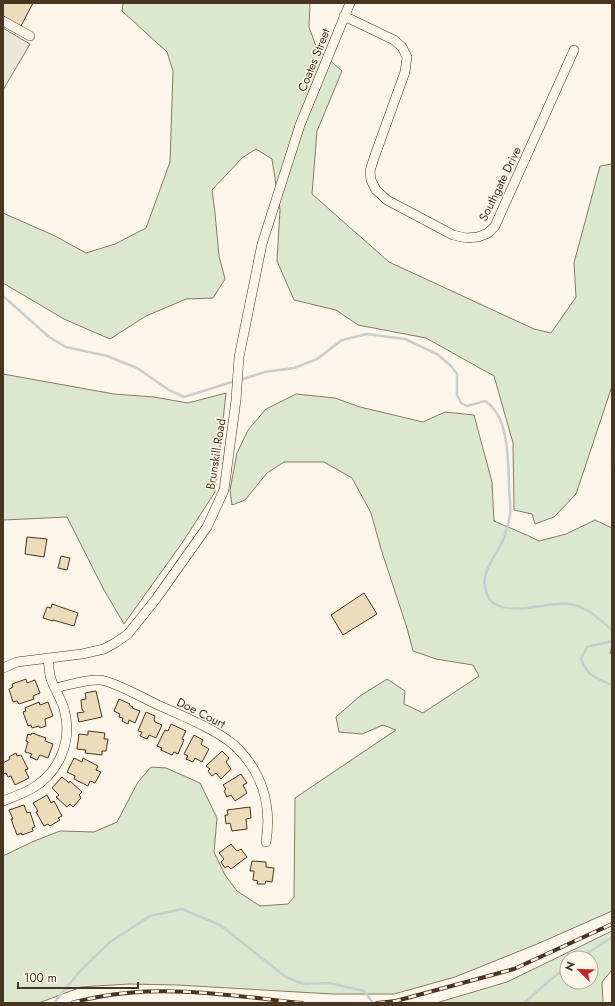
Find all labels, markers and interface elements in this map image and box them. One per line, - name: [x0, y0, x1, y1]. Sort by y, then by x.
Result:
- street label: Coates Street: [293, 26, 335, 94]
- street label: Southgate Drive: [474, 144, 526, 224]
- street label: Brunskill Road: [202, 417, 230, 491]
- street label: Doe Court: [173, 693, 229, 733]
- north arrow: [559, 950, 599, 990]
- text: N: [561, 959, 579, 973]
- scale bar: [18, 964, 138, 990]
- text: 100 m: [24, 969, 57, 987]

